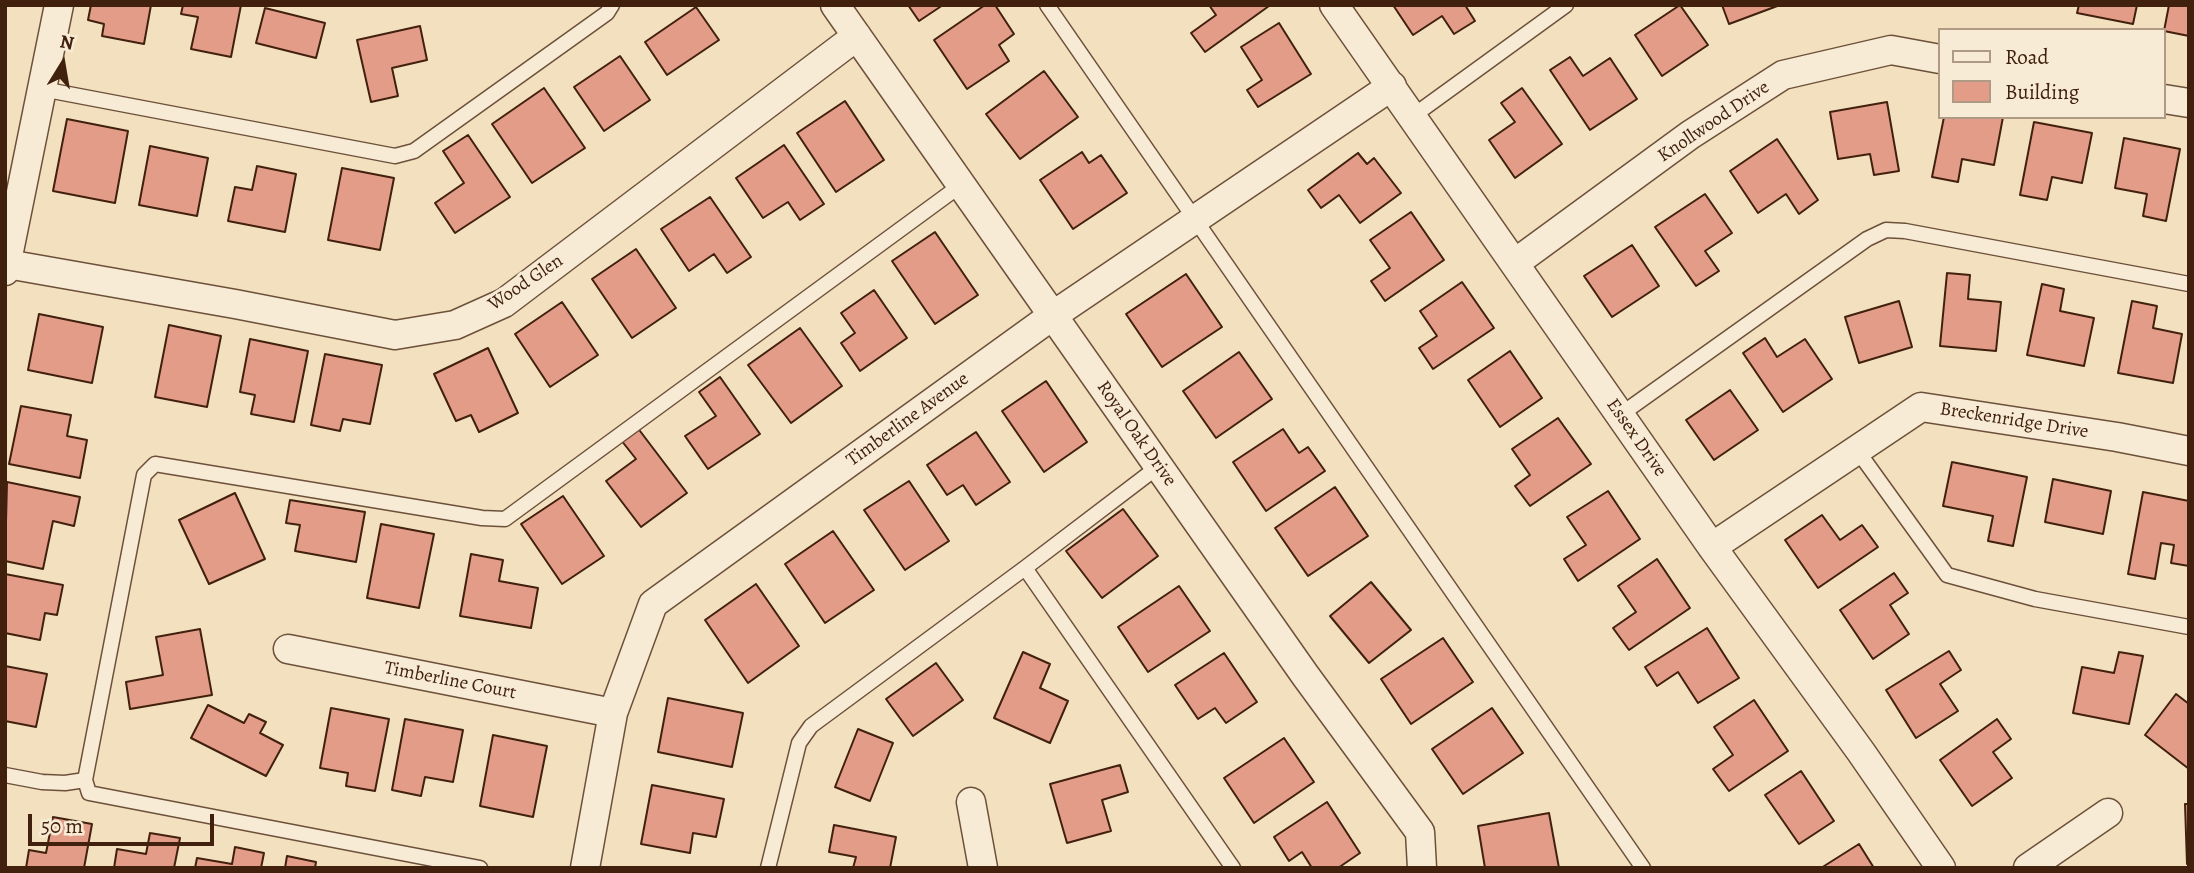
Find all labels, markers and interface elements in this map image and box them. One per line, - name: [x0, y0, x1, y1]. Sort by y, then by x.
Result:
- north arrow: [28, 28, 98, 98]
- text: N: [58, 28, 76, 56]
- legend: [1938, 28, 2166, 119]
- text: Road: [2005, 43, 2049, 71]
- street label: Knollwood Drive: [1654, 76, 1774, 168]
- text: Building: [2005, 78, 2079, 106]
- street label: Wood Glen: [484, 250, 568, 316]
- street label: Timberline Avenue: [842, 368, 974, 472]
- street label: Royal Oak Drive: [1091, 377, 1181, 491]
- street label: Essex Drive: [1601, 395, 1671, 481]
- street label: Breckenridge Drive: [1938, 398, 2090, 444]
- street label: Timberline Court: [382, 657, 518, 705]
- scale bar: [32, 800, 217, 844]
- text: 50 m: [41, 812, 83, 840]

